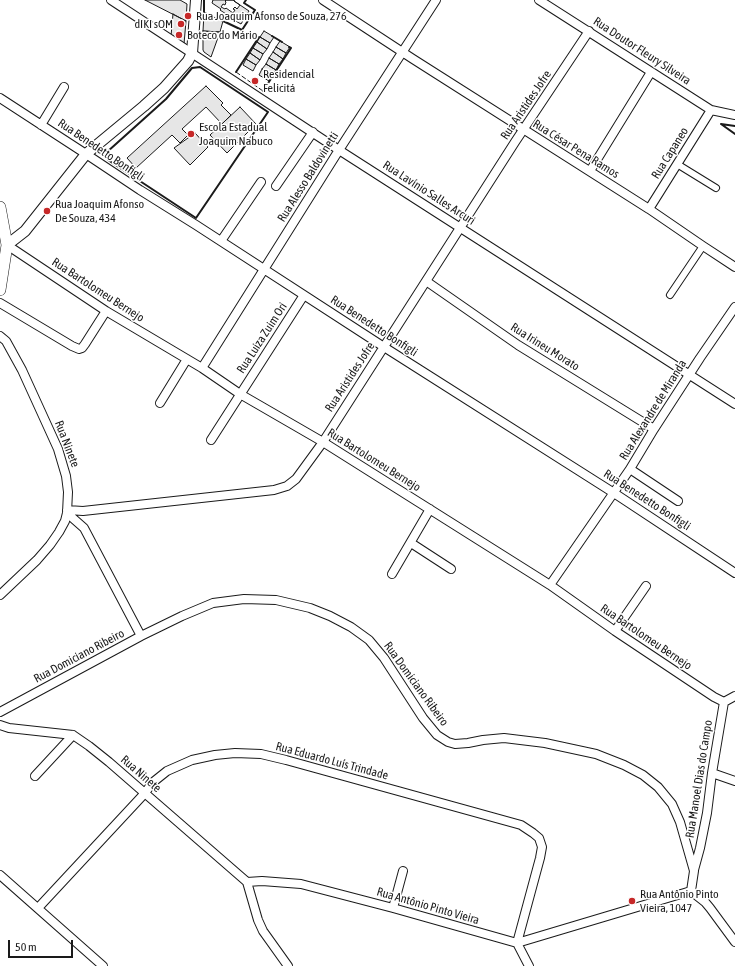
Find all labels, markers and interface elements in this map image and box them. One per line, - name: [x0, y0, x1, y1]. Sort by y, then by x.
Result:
- place label: Rua Joaquim Afonso de Souza, 276: [196, 9, 347, 23]
- marker: Rua Joaquim Afonso de Souza, 276: [183, 11, 193, 21]
- street label: Rua Doutor Fleury Silveira: [591, 14, 693, 88]
- place label: dIKI sOM: [134, 17, 173, 31]
- marker: dIKI sOM: [176, 19, 186, 29]
- place label: Boteco do Mário: [187, 28, 257, 42]
- marker: Boteco do Mário: [174, 30, 184, 40]
- place label: Residencial Felicitá: [263, 67, 314, 95]
- street label: Rua Aristides Jofre: [498, 68, 554, 142]
- marker: Residencial Felicitá: [250, 76, 260, 86]
- street label: Rua Benedetto Bonfigli: [55, 116, 147, 184]
- street label: Rua César Pena Ramos: [530, 117, 622, 181]
- place label: Escola Estadual Joaquim Nabuco: [199, 120, 273, 148]
- street label: Rua Capaneo: [648, 125, 692, 181]
- marker: Escola Estadual Joaquim Nabuco: [186, 129, 196, 139]
- street label: Rua Alesso Baldovinetti: [275, 129, 341, 225]
- street label: Rua Lavínio Salles Arcuri: [380, 158, 478, 228]
- place label: Rua Joaquim Afonso De Souza, 434: [55, 197, 144, 225]
- marker: Rua Joaquim Afonso De Souza, 434: [42, 206, 52, 216]
- street label: Rua Bartolomeu Bernejo: [49, 255, 147, 325]
- street label: Rua Benedetto Bonfigli: [328, 292, 420, 360]
- street label: Rua Luiza Zuim Ori: [234, 300, 290, 376]
- street label: Rua Irineu Morato: [508, 320, 582, 374]
- street label: Rua Aristides Jofre: [322, 339, 378, 415]
- street label: Rua Alexandre de Miranda: [616, 357, 690, 463]
- street label: Rua Ninete: [52, 419, 82, 469]
- street label: Rua Bartolomeu Bernejo: [325, 425, 423, 495]
- street label: Rua Benedetto Bonfigli: [601, 466, 693, 534]
- street label: Rua Bartolomeu Bernejo: [598, 601, 694, 673]
- street label: Rua Domiciano Ribeiro: [31, 626, 127, 686]
- street label: Rua Domiciano Ribeiro: [381, 639, 451, 729]
- street label: Rua Manoel Dias do Campo: [683, 719, 715, 839]
- street label: Rua Eduardo Luís Trindade: [274, 739, 390, 783]
- street label: Rua Ninete: [118, 753, 164, 795]
- street label: Rua Antônio Pinto Vieira: [375, 884, 481, 928]
- place label: Rua Antônio Pinto Vieira, 1047: [640, 887, 719, 915]
- marker: Rua Antônio Pinto Vieira, 1047: [627, 896, 637, 906]
- scale bar: [10, 932, 75, 958]
- text: 50 m: [15, 940, 37, 954]

